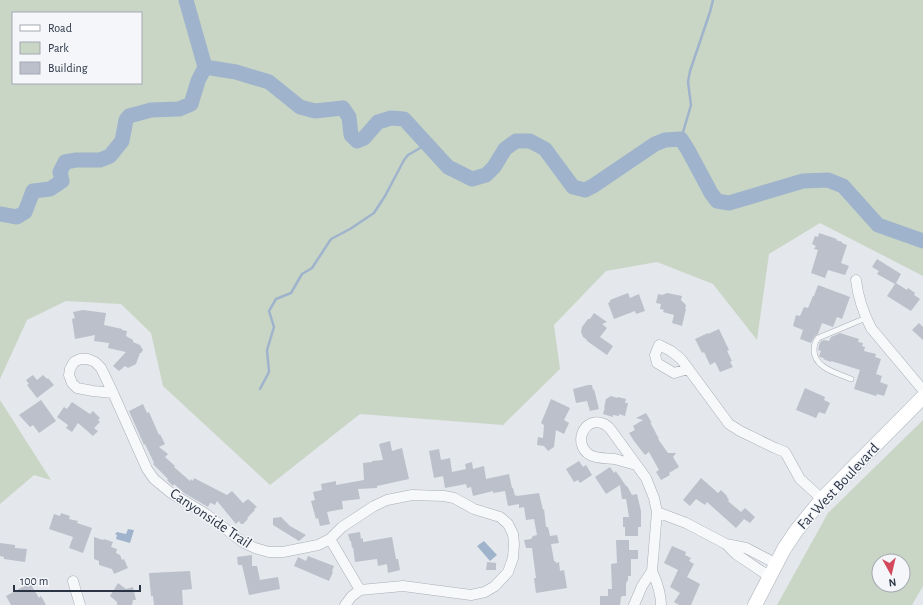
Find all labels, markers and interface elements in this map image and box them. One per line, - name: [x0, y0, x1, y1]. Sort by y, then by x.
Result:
- legend: [12, 12, 142, 84]
- text: Road: [48, 22, 72, 34]
- text: Park: [48, 42, 69, 54]
- text: Building: [48, 62, 88, 74]
- street label: Far West Boulevard: [795, 440, 882, 532]
- street label: Canyonside Trail: [167, 486, 254, 551]
- north arrow: [871, 553, 911, 593]
- scale bar: [14, 567, 140, 593]
- text: 100 m: [20, 575, 48, 587]
- text: N: [888, 576, 897, 588]

